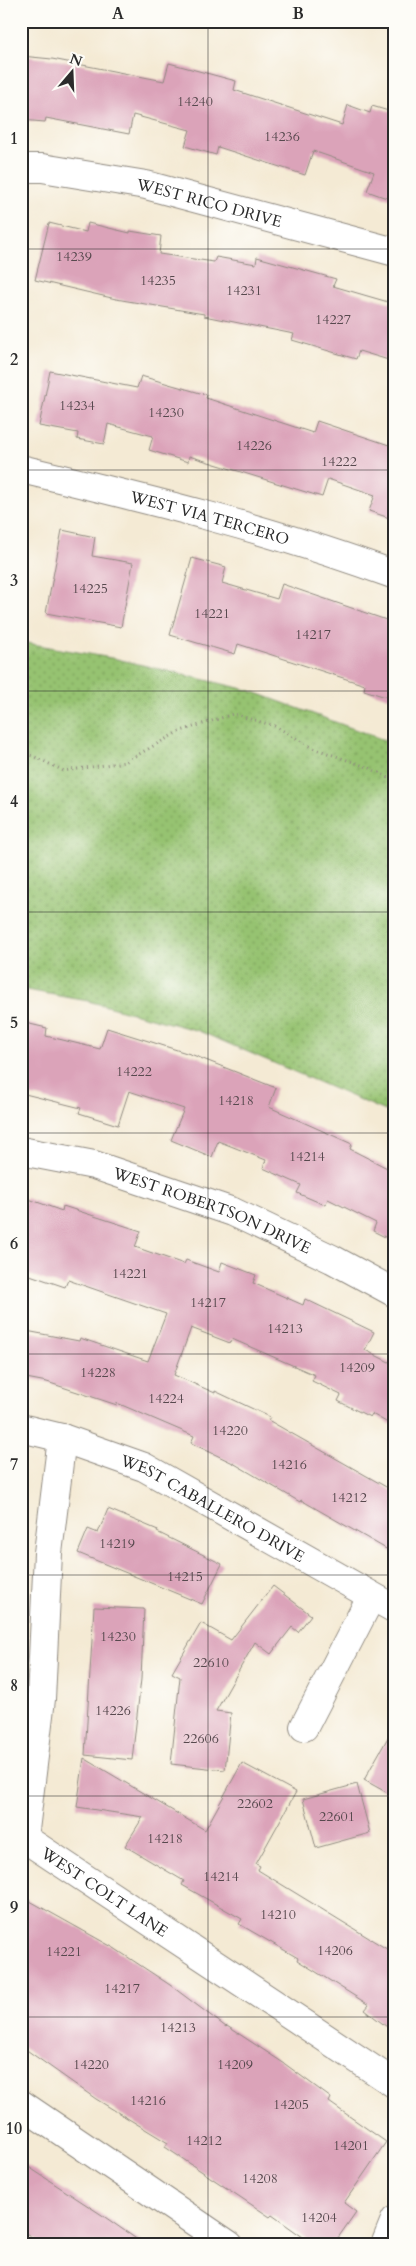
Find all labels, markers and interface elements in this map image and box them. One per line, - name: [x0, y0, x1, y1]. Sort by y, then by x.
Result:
- text: A: [112, 3, 124, 25]
- text: B: [292, 3, 304, 25]
- north arrow: [48, 48, 98, 98]
- text: N: [67, 49, 85, 71]
- house number: 14240: [177, 92, 213, 111]
- house number: 14236: [264, 127, 300, 146]
- text: 1: [10, 128, 18, 150]
- street label: WEST RICO DRIVE: [134, 173, 284, 233]
- house number: 14239: [56, 247, 92, 266]
- house number: 14235: [140, 271, 176, 290]
- house number: 14231: [226, 281, 262, 300]
- house number: 14227: [315, 310, 351, 329]
- text: 2: [10, 349, 18, 371]
- house number: 14234: [59, 396, 95, 415]
- house number: 14230: [148, 403, 184, 422]
- house number: 14226: [236, 436, 272, 455]
- house number: 14222: [321, 452, 357, 471]
- street label: WEST VIA TERCERO: [127, 486, 292, 551]
- text: 3: [10, 570, 18, 592]
- house number: 14225: [72, 579, 108, 598]
- house number: 14221: [194, 604, 230, 623]
- house number: 14217: [295, 625, 331, 644]
- text: 4: [10, 791, 18, 813]
- text: 5: [10, 1012, 18, 1034]
- house number: 14222: [116, 1062, 152, 1081]
- house number: 14218: [218, 1091, 254, 1110]
- house number: 14214: [289, 1147, 325, 1166]
- street label: WEST ROBERTSON DRIVE: [109, 1162, 315, 1260]
- text: 6: [10, 1233, 18, 1255]
- house number: 14221: [112, 1264, 148, 1283]
- house number: 14217: [190, 1293, 226, 1312]
- house number: 14213: [267, 1319, 303, 1338]
- house number: 14209: [339, 1358, 375, 1377]
- house number: 14228: [80, 1363, 116, 1382]
- house number: 14224: [148, 1389, 184, 1408]
- house number: 14220: [212, 1421, 248, 1440]
- street label: WEST CABALLERO DRIVE: [117, 1449, 309, 1568]
- text: 7: [10, 1454, 18, 1476]
- house number: 14216: [271, 1455, 307, 1474]
- house number: 14212: [331, 1488, 367, 1507]
- house number: 14219: [99, 1534, 135, 1553]
- house number: 14215: [167, 1567, 203, 1586]
- house number: 14230: [100, 1627, 136, 1646]
- house number: 22610: [193, 1653, 229, 1672]
- text: 8: [10, 1675, 18, 1697]
- house number: 14226: [95, 1701, 131, 1720]
- house number: 22606: [183, 1729, 219, 1748]
- house number: 22602: [237, 1794, 273, 1813]
- house number: 22601: [319, 1807, 355, 1826]
- house number: 14218: [147, 1829, 183, 1848]
- street label: WEST COLT LANE: [36, 1842, 172, 1943]
- house number: 14214: [203, 1867, 239, 1886]
- text: 9: [10, 1897, 18, 1919]
- house number: 14210: [260, 1905, 296, 1924]
- house number: 14206: [317, 1941, 353, 1960]
- house number: 14221: [46, 1942, 82, 1961]
- house number: 14217: [104, 1979, 140, 1998]
- house number: 14213: [160, 2018, 196, 2037]
- house number: 14220: [73, 2055, 109, 2074]
- house number: 14209: [217, 2055, 253, 2074]
- house number: 14216: [130, 2091, 166, 2110]
- house number: 14205: [273, 2095, 309, 2114]
- text: 10: [6, 2118, 22, 2140]
- house number: 14212: [186, 2131, 222, 2150]
- house number: 14201: [333, 2136, 369, 2155]
- house number: 14208: [242, 2169, 278, 2188]
- house number: 14204: [301, 2208, 337, 2227]

